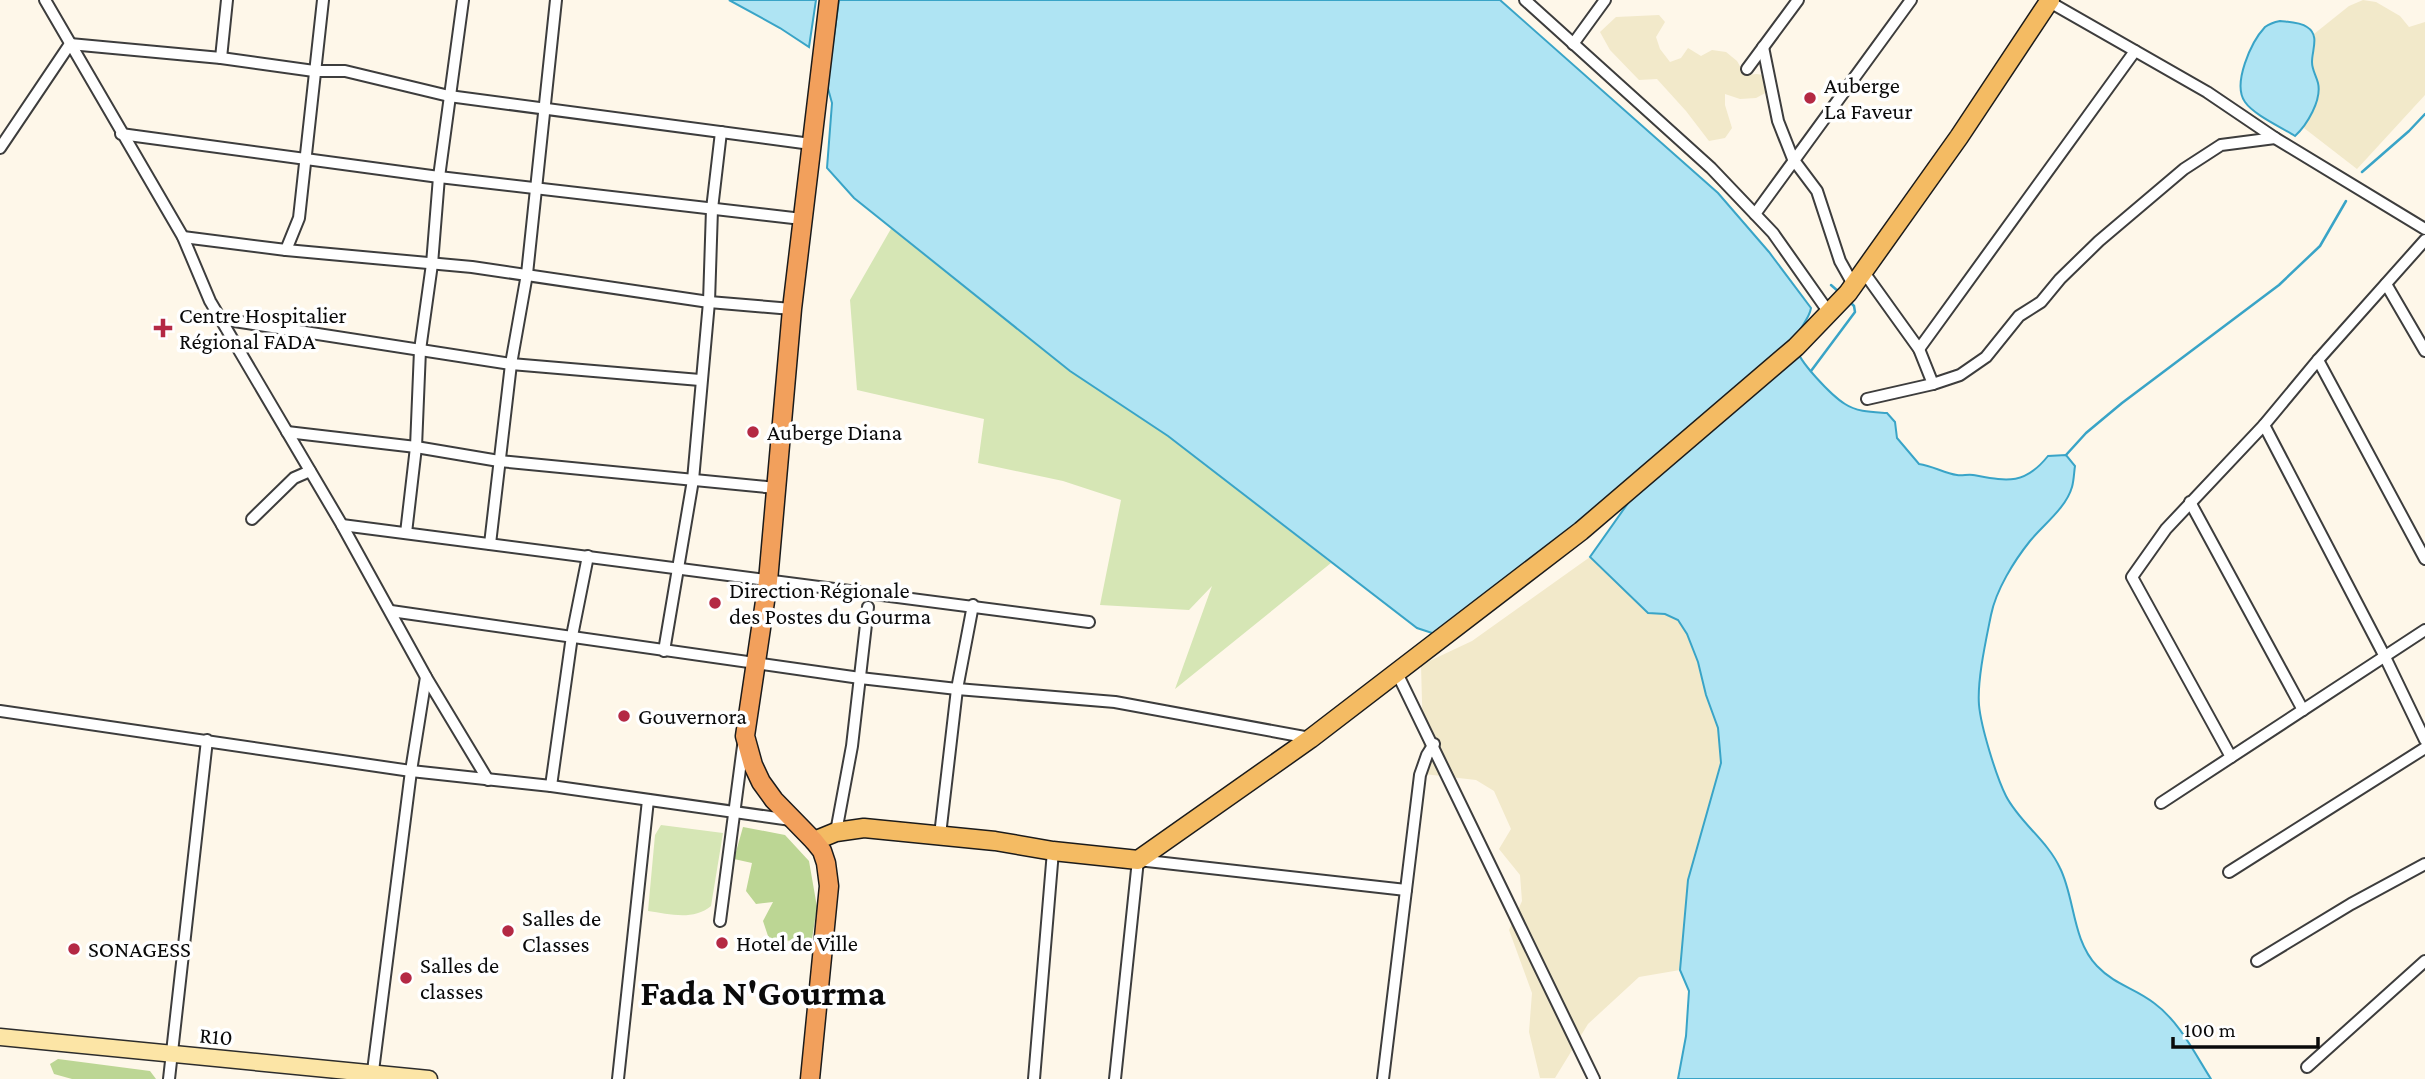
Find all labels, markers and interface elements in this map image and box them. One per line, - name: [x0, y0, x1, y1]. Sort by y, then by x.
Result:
- place label: Auberge La Faveur: [1824, 72, 1913, 124]
- marker: Auberge La Faveur: [1802, 90, 1818, 106]
- place label: Centre Hospitalier Régional FADA: [179, 302, 347, 354]
- marker: Centre Hospitalier Régional FADA: [153, 318, 173, 338]
- place label: Auberge Diana: [767, 419, 903, 445]
- marker: Auberge Diana: [745, 424, 761, 440]
- place label: Direction Régionale des Postes du Gourma: [729, 577, 931, 629]
- marker: Direction Régionale des Postes du Gourma: [707, 595, 723, 611]
- place label: Gouvernora: [638, 703, 747, 729]
- marker: Gouvernora: [616, 708, 632, 724]
- place label: Salles de Classes: [522, 905, 601, 957]
- marker: Salles de Classes: [500, 923, 516, 939]
- place label: Hotel de Ville: [736, 930, 858, 956]
- marker: Hotel de Ville: [714, 935, 730, 951]
- place label: SONAGESS: [88, 936, 191, 962]
- marker: SONAGESS: [66, 941, 82, 957]
- place label: Salles de classes: [420, 952, 499, 1004]
- marker: Salles de classes: [398, 970, 414, 986]
- district label: Fada N'Gourma: [640, 972, 886, 1013]
- scale bar: [2173, 1006, 2318, 1050]
- text: 100 m: [2184, 1018, 2236, 1042]
- street label: R10: [198, 1022, 234, 1050]

